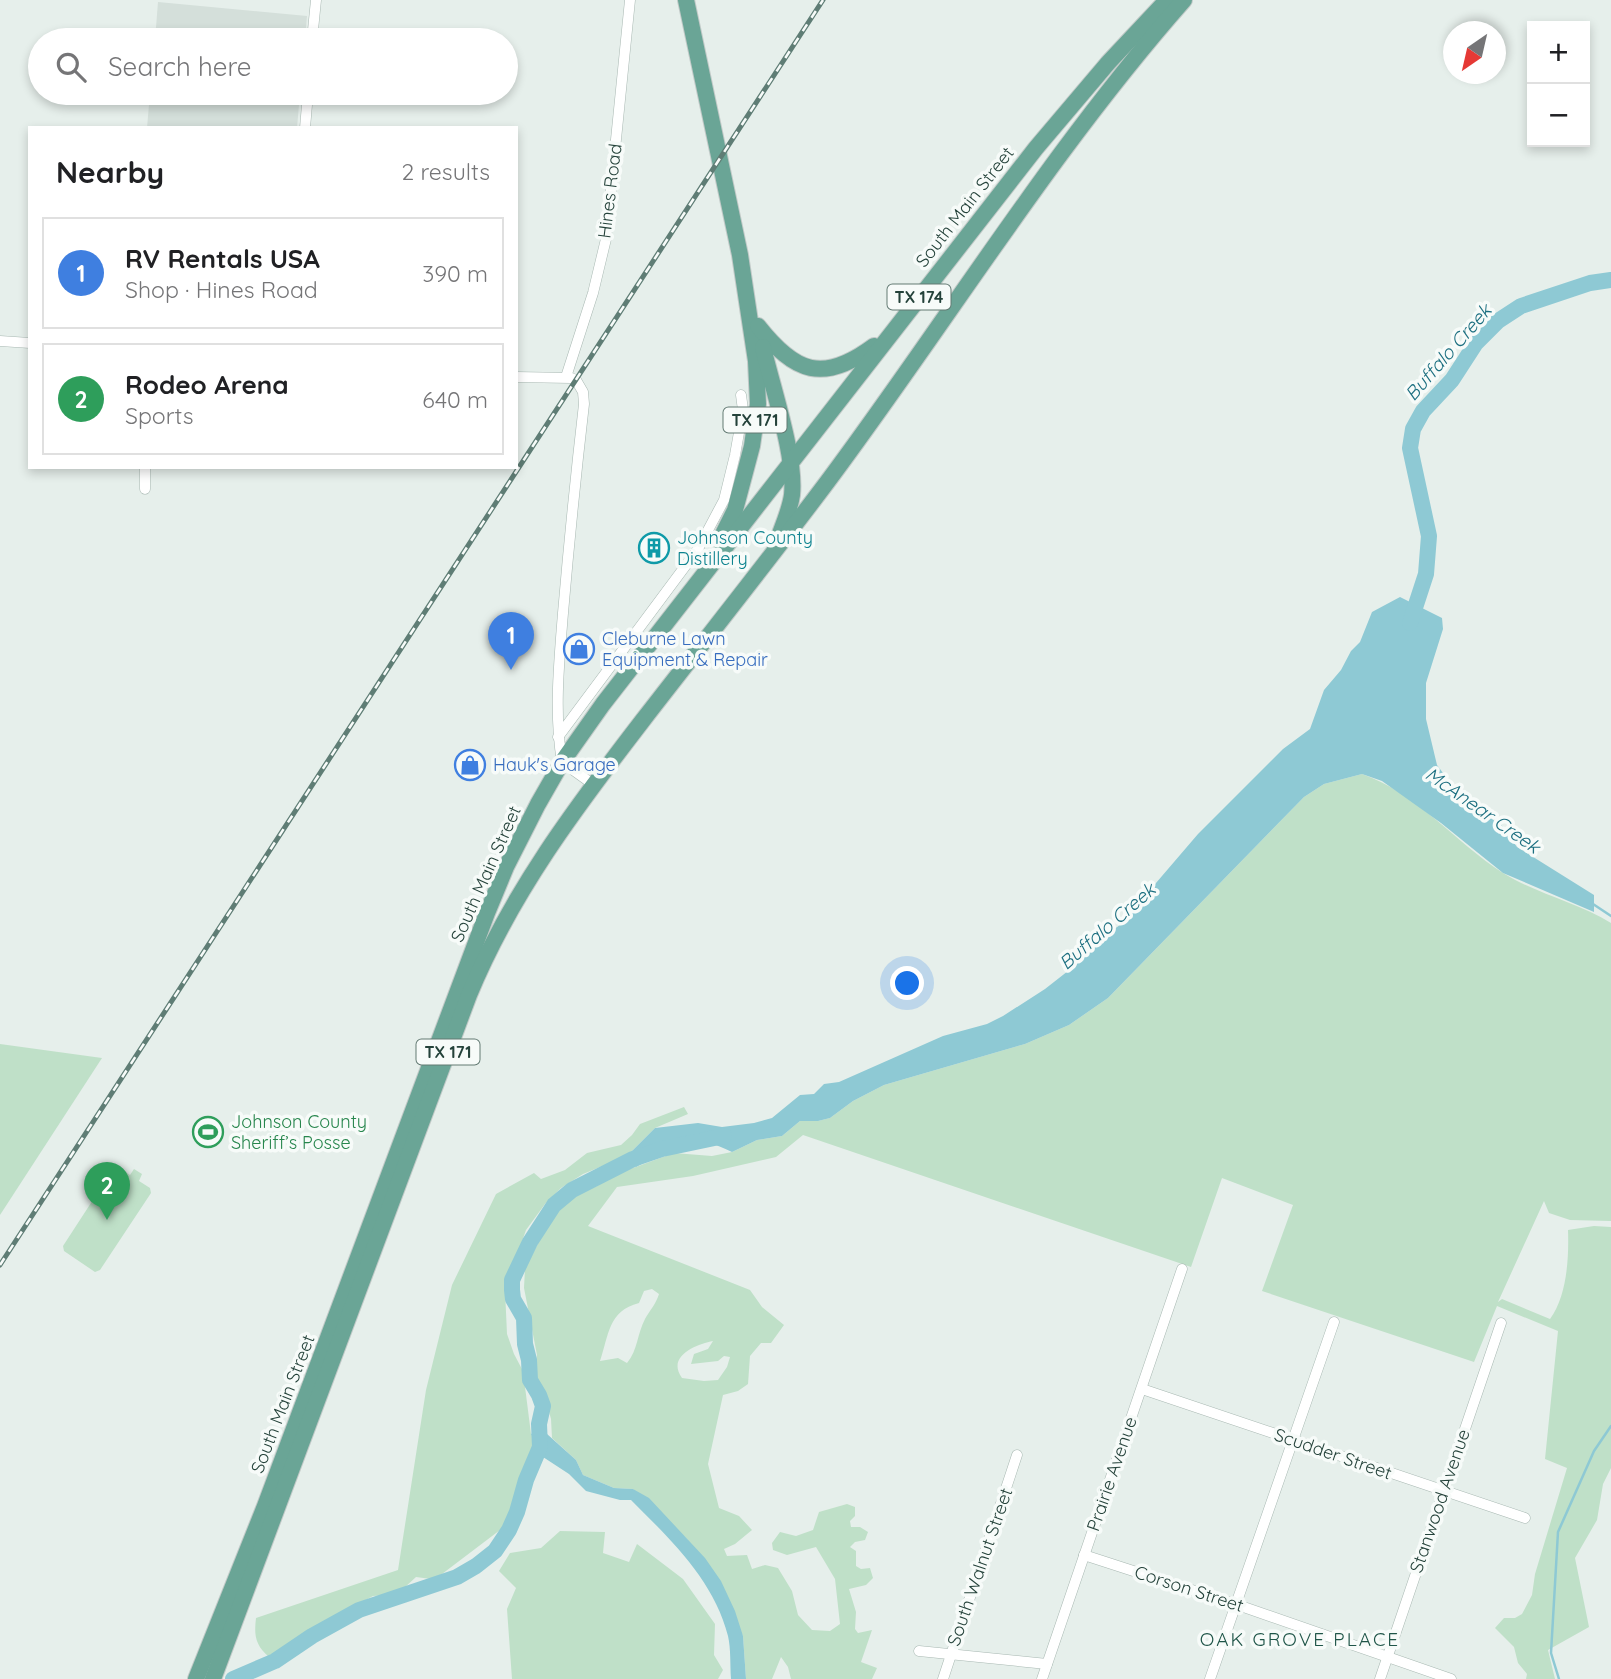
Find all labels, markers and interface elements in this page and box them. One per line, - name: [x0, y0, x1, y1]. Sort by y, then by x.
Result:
- north arrow: [1443, 21, 1506, 84]
- map controls: [1527, 21, 1590, 147]
- button: +: [1527, 21, 1590, 84]
- search box: [28, 28, 518, 105]
- icon: search: [52, 48, 90, 86]
- text: Search here: [108, 50, 252, 83]
- button: −: [1527, 84, 1590, 147]
- street label: Hines Road: [592, 142, 627, 240]
- street label: South Main Street: [910, 142, 1019, 272]
- text: Nearby: [56, 153, 164, 191]
- text: 2 results: [401, 157, 490, 186]
- text: RV Rentals USA: [125, 242, 320, 275]
- text: 1: [77, 259, 85, 288]
- text: 390 m: [422, 259, 488, 288]
- text: Shop · Hines Road: [125, 275, 318, 304]
- road number: TX 174: [888, 284, 950, 310]
- water label: Buffalo Creek: [1400, 297, 1498, 405]
- text: Rodeo Arena: [125, 368, 289, 401]
- text: 2: [74, 385, 88, 414]
- text: 640 m: [422, 385, 488, 414]
- text: Sports: [125, 401, 194, 430]
- road number: TX 171: [724, 408, 786, 432]
- place label: Johnson County Distillery: [677, 526, 813, 570]
- building icon: Johnson County Distillery: [637, 531, 671, 565]
- pin: 1: [488, 612, 534, 670]
- place label: Cleburne Lawn Equipment & Repair: [602, 627, 768, 671]
- shop icon: Cleburne Lawn Equipment & Repair: [562, 632, 596, 666]
- shop icon: Hauk's Garage: [453, 748, 487, 782]
- place label: Hauk's Garage: [493, 753, 616, 776]
- water label: McAnear Creek: [1421, 762, 1547, 859]
- street label: South Main Street: [445, 802, 526, 945]
- water label: Buffalo Creek: [1054, 876, 1162, 974]
- your location: [890, 966, 924, 1000]
- road number: TX 171: [416, 1040, 480, 1064]
- place label: Johnson County Sheriff’s Posse: [231, 1110, 367, 1154]
- sports icon: Johnson County Sheriff’s Posse: [191, 1115, 225, 1149]
- pin: 2: [84, 1162, 130, 1220]
- street label: South Main Street: [246, 1331, 320, 1476]
- street label: Prairie Avenue: [1081, 1414, 1142, 1534]
- street label: Scudder Street: [1271, 1423, 1395, 1484]
- street label: Stanwood Avenue: [1404, 1426, 1475, 1576]
- street label: South Walnut Street: [942, 1485, 1017, 1649]
- street label: Corson Street: [1132, 1560, 1247, 1617]
- district label: OAK GROVE PLACE: [1200, 1627, 1400, 1651]

